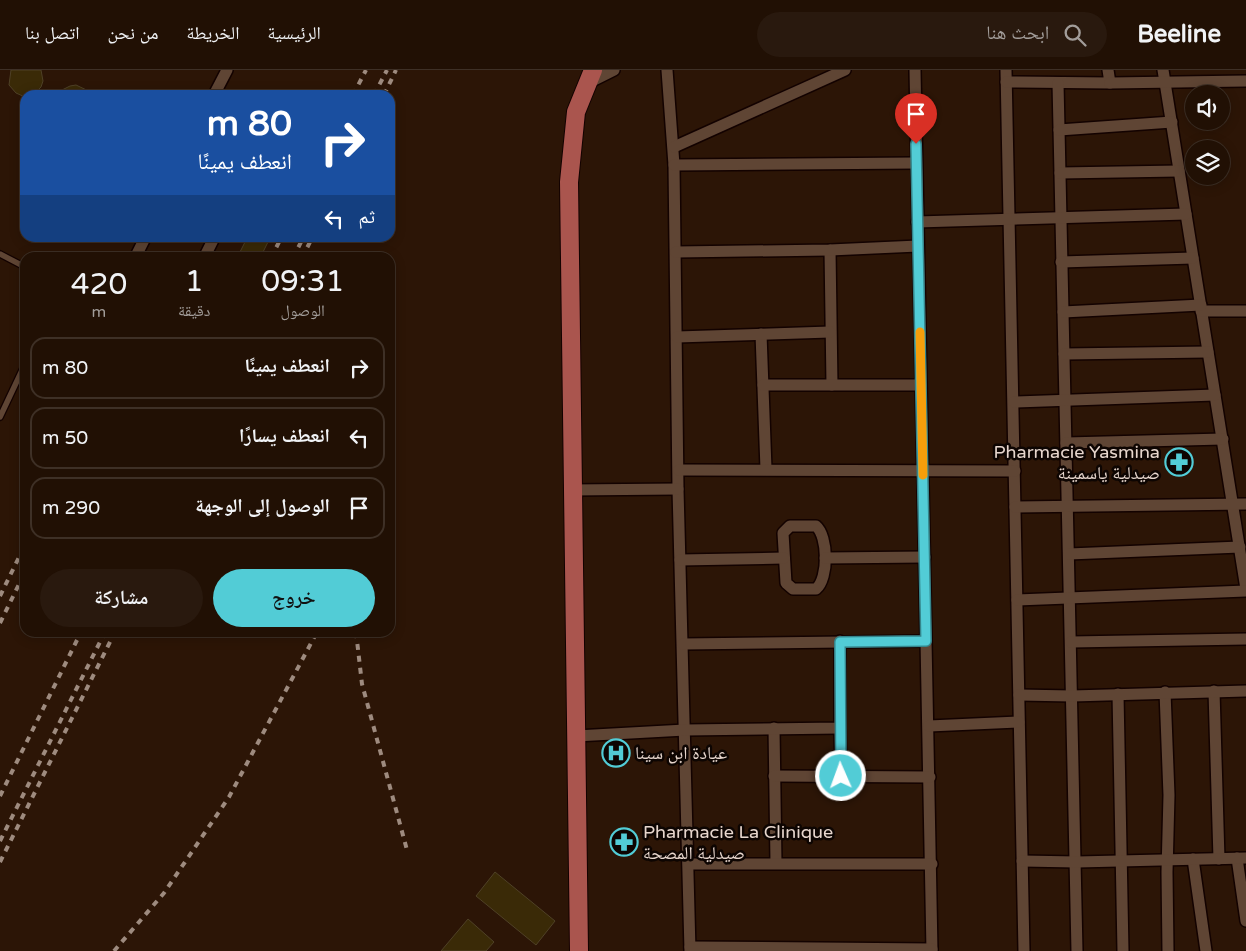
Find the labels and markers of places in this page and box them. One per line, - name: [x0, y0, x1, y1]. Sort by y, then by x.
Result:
- pin: [895, 93, 937, 144]
- place label: Pharmacie Yasmina صيدلية ياسمينة: [994, 441, 1160, 484]
- pharmacy icon: Pharmacie Yasmina صيدلية ياسمينة: [1164, 447, 1194, 477]
- hospital icon: عيادة ابن سينا: [601, 738, 631, 768]
- place label: عيادة ابن سينا: [635, 742, 727, 764]
- place label: Pharmacie La Clinique صيدلية المصحة: [643, 821, 833, 864]
- pharmacy icon: Pharmacie La Clinique صيدلية المصحة: [609, 827, 639, 857]

